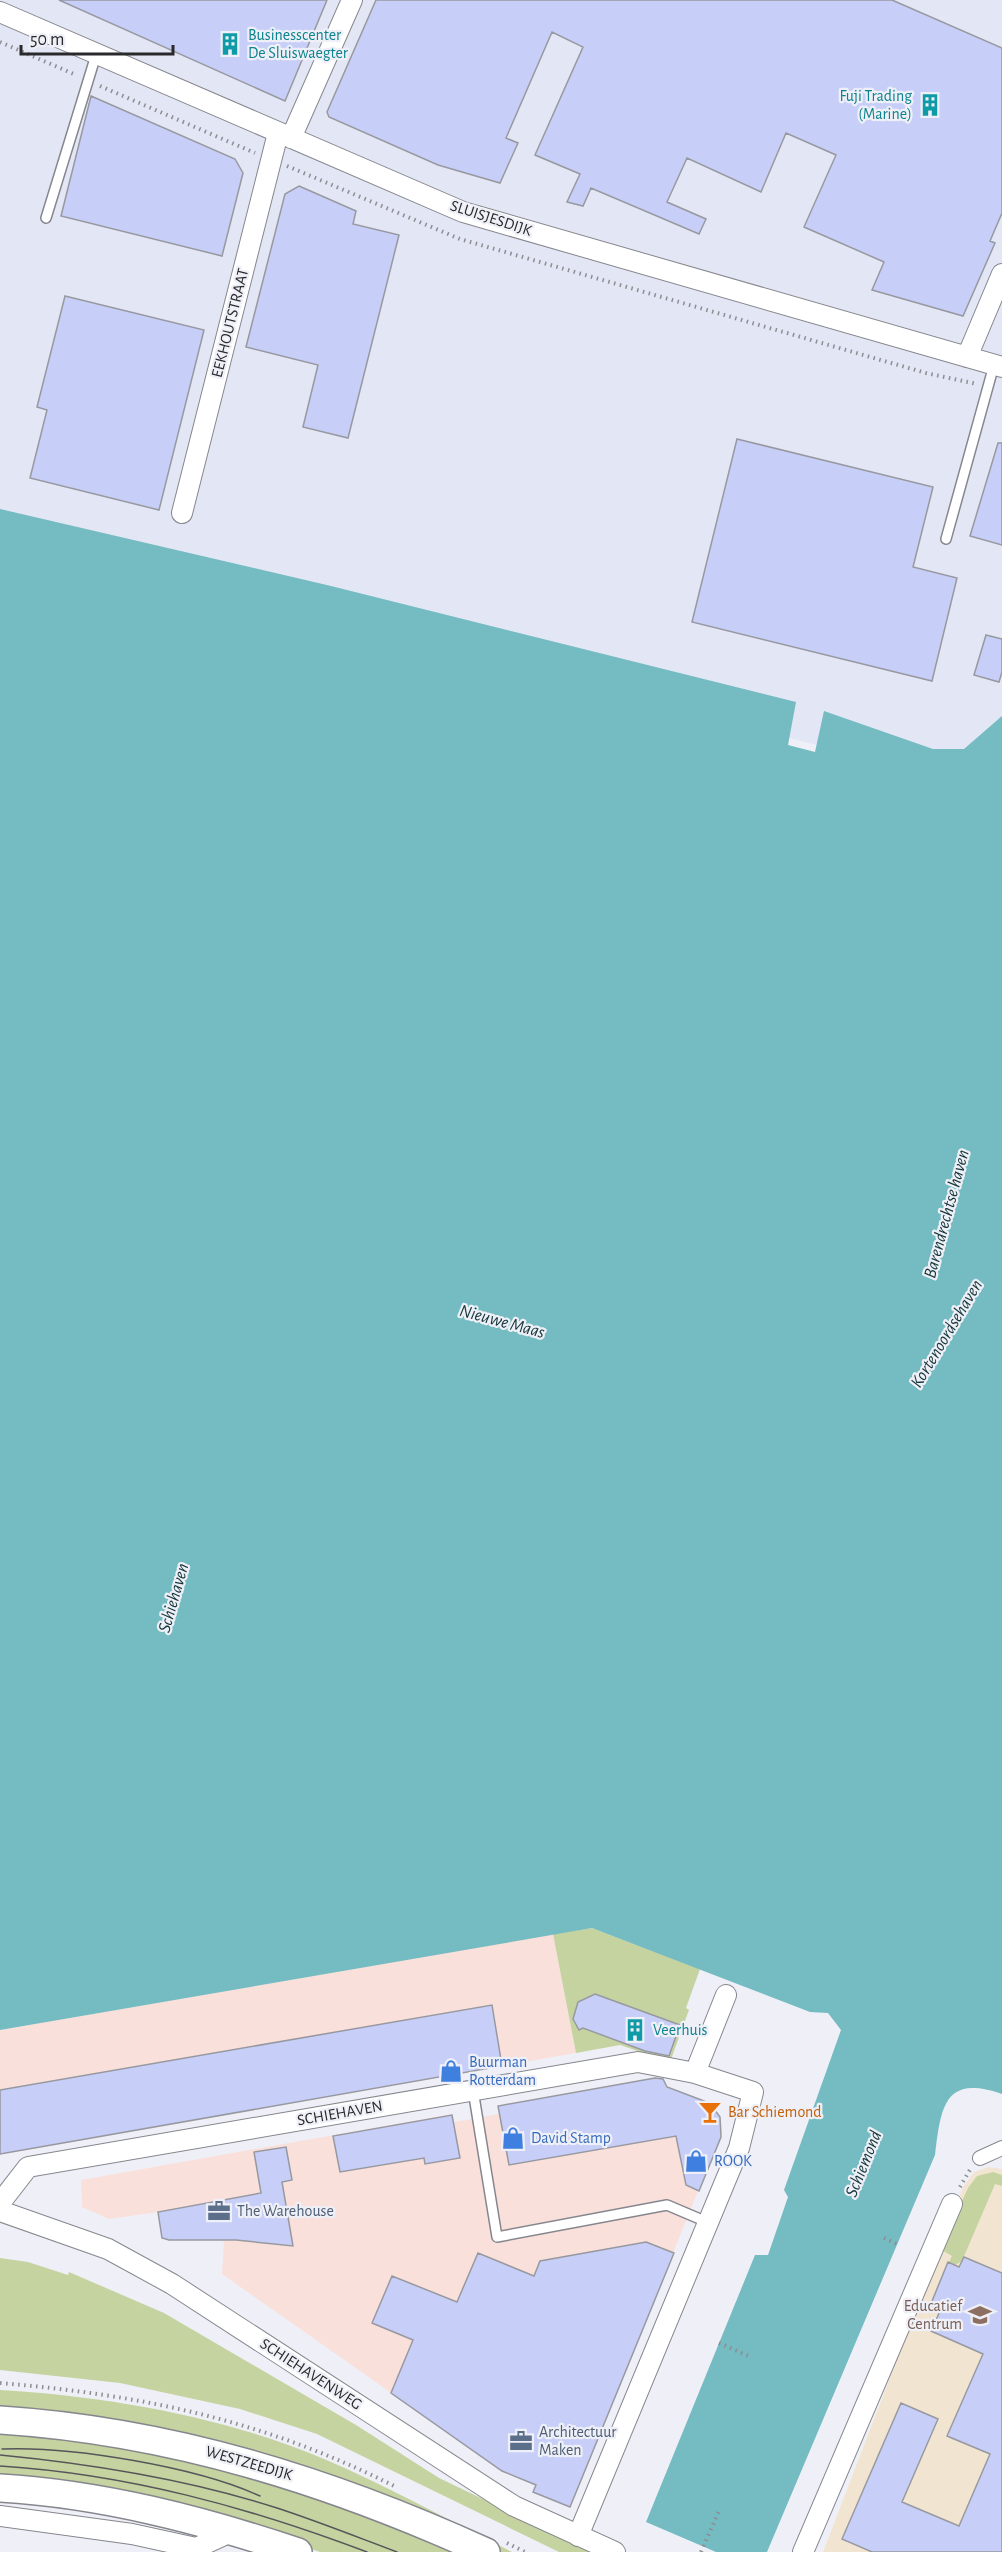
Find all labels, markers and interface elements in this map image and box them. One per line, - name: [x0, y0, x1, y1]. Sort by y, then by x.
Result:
- scale bar: [21, 18, 172, 56]
- place label: Businesscenter De Sluiswaegter: [248, 27, 349, 61]
- text: 50 m: [30, 31, 64, 49]
- building icon: Businesscenter De Sluiswaegter: [217, 31, 243, 57]
- place label: Fuji Trading (Marine): [839, 88, 912, 122]
- building icon: Fuji Trading (Marine): [917, 92, 943, 118]
- street label: SLUISJESDIJK: [448, 197, 534, 239]
- street label: EEKHOUTSTRAAT: [209, 267, 251, 379]
- water label: Barendrechtse haven: [921, 1148, 973, 1280]
- water label: Kortenoordsehaven: [908, 1277, 986, 1391]
- water label: Nieuwe Maas: [458, 1302, 547, 1342]
- water label: Schiehaven: [156, 1561, 192, 1635]
- building icon: Veerhuis: [622, 2017, 648, 2043]
- place label: Veerhuis: [653, 2022, 708, 2038]
- place label: Buurman Rotterdam: [469, 2054, 536, 2088]
- shop icon: Buurman Rotterdam: [438, 2058, 464, 2084]
- street label: SCHIEHAVEN: [296, 2098, 384, 2128]
- bar icon: Bar Schiemond: [697, 2099, 723, 2125]
- place label: Bar Schiemond: [728, 2104, 822, 2120]
- shop icon: David Stamp: [500, 2125, 526, 2151]
- water label: Schiemond: [843, 2128, 885, 2200]
- place label: David Stamp: [531, 2130, 611, 2146]
- shop icon: ROOK: [683, 2148, 709, 2174]
- place label: ROOK: [714, 2153, 752, 2169]
- office icon: The Warehouse: [206, 2198, 232, 2224]
- place label: The Warehouse: [237, 2203, 334, 2219]
- place label: Educatief Centrum: [904, 2298, 963, 2332]
- school or university icon: Educatief Centrum: [967, 2302, 993, 2328]
- street label: SCHIEHAVENWEG: [257, 2335, 365, 2413]
- place label: Architectuur Maken: [539, 2424, 617, 2458]
- office icon: Architectuur Maken: [508, 2428, 534, 2454]
- street label: WESTZEEDIJK: [204, 2443, 294, 2483]

